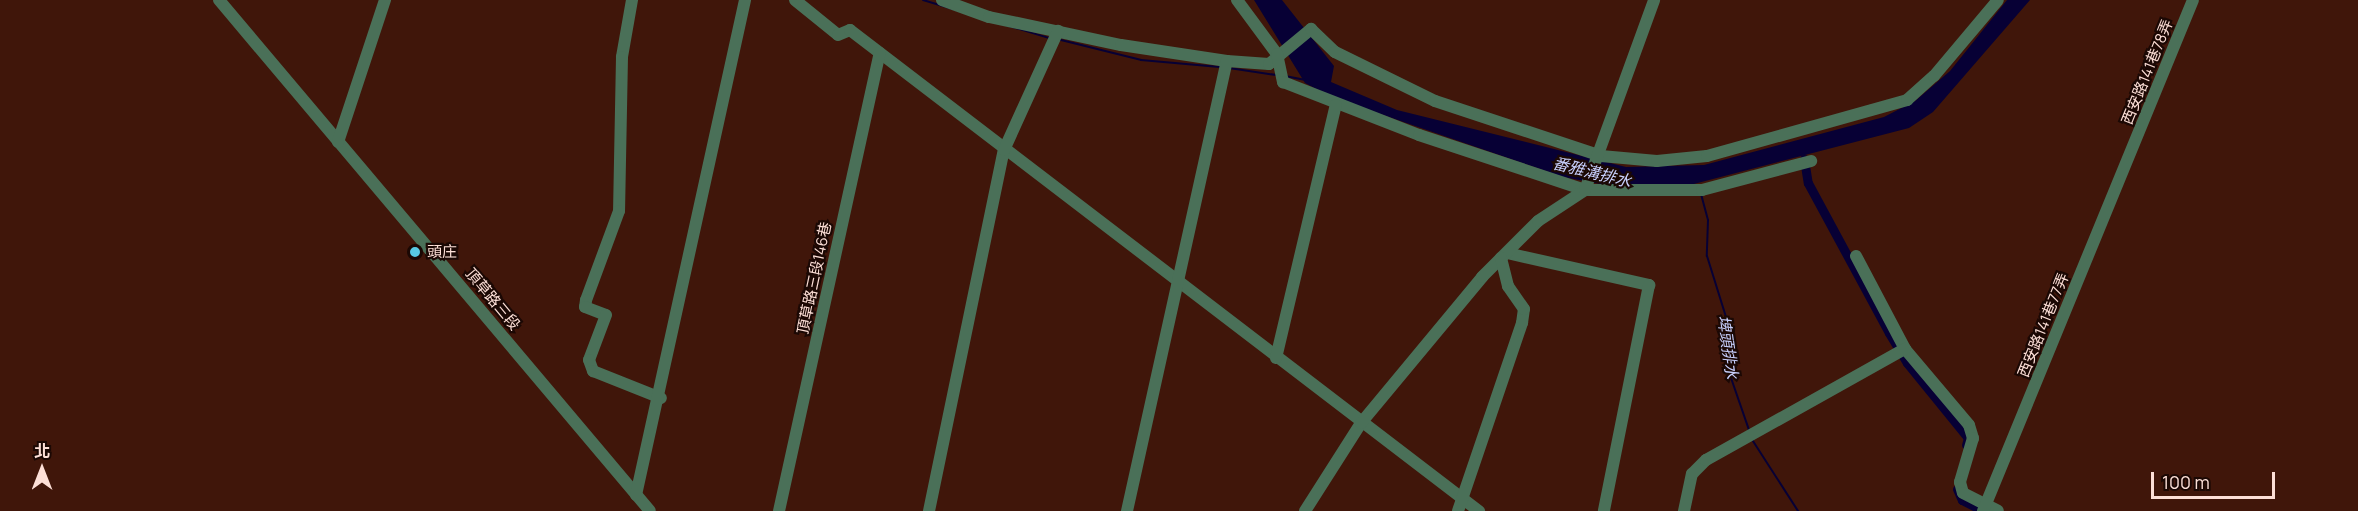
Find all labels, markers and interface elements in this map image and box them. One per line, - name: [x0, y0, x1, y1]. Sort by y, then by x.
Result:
- street label: 西安路141巷78弄: [2118, 17, 2176, 127]
- water label: 番雅溝排水: [1551, 153, 1633, 191]
- street label: 頂草路三段146巷: [793, 220, 835, 336]
- place label: 頭庄: [427, 243, 457, 261]
- marker: 頭庄: [408, 245, 422, 259]
- street label: 頂草路三段: [462, 264, 524, 334]
- street label: 西安路141巷77弄: [2014, 270, 2072, 380]
- water label: 埤頭排水: [1714, 314, 1742, 380]
- north arrow: [12, 439, 72, 499]
- text: 北: [34, 440, 50, 462]
- scale bar: [2154, 460, 2278, 498]
- text: 100 m: [2162, 470, 2210, 494]

